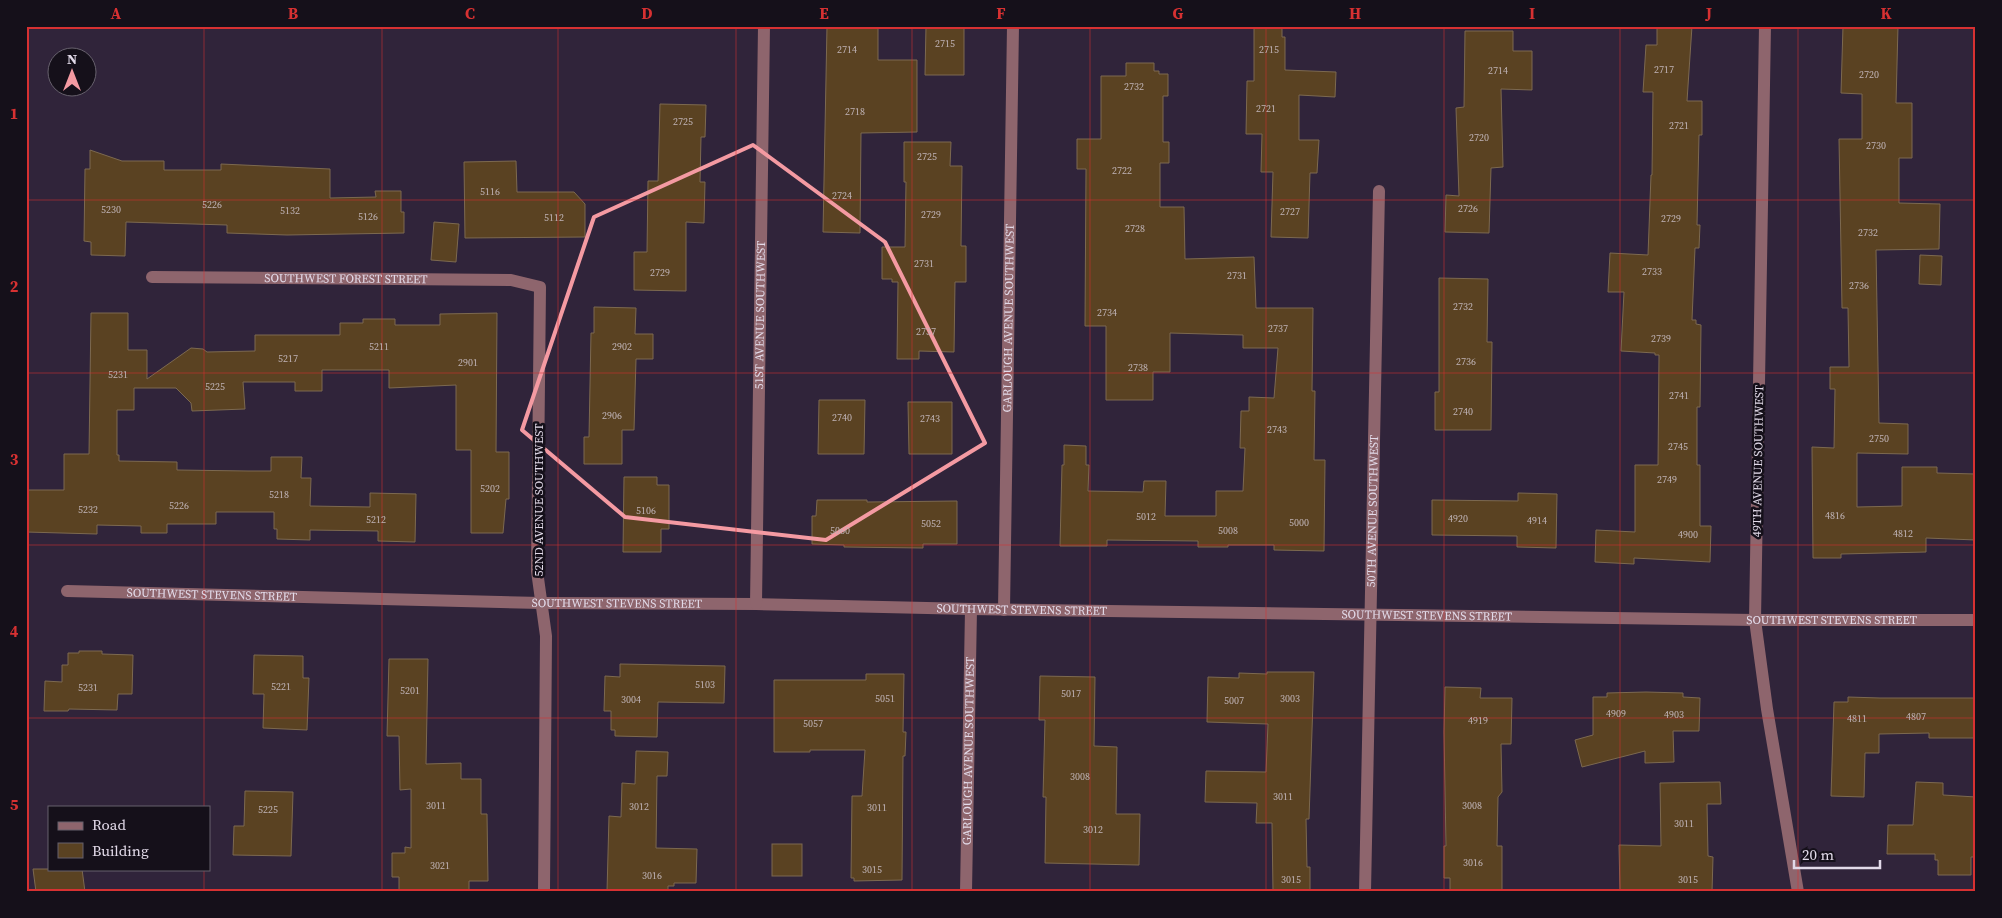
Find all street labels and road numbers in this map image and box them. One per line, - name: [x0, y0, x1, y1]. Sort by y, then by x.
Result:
- street label: GARLOUGH AVENUE SOUTHWEST: [999, 223, 1018, 412]
- street label: 51ST AVENUE SOUTHWEST: [751, 240, 769, 390]
- street label: SOUTHWEST FOREST STREET: [264, 270, 428, 287]
- street label: 49TH AVENUE SOUTHWEST: [1749, 384, 1767, 537]
- street label: 52ND AVENUE SOUTHWEST: [531, 423, 547, 576]
- street label: 50TH AVENUE SOUTHWEST: [1363, 434, 1382, 587]
- street label: SOUTHWEST STEVENS STREET: [126, 585, 298, 605]
- street label: SOUTHWEST STEVENS STREET: [531, 595, 703, 612]
- street label: SOUTHWEST STEVENS STREET: [936, 600, 1108, 619]
- street label: SOUTHWEST STEVENS STREET: [1341, 606, 1513, 625]
- street label: SOUTHWEST STEVENS STREET: [1746, 612, 1918, 628]
- street label: GARLOUGH AVENUE SOUTHWEST: [959, 656, 978, 845]

